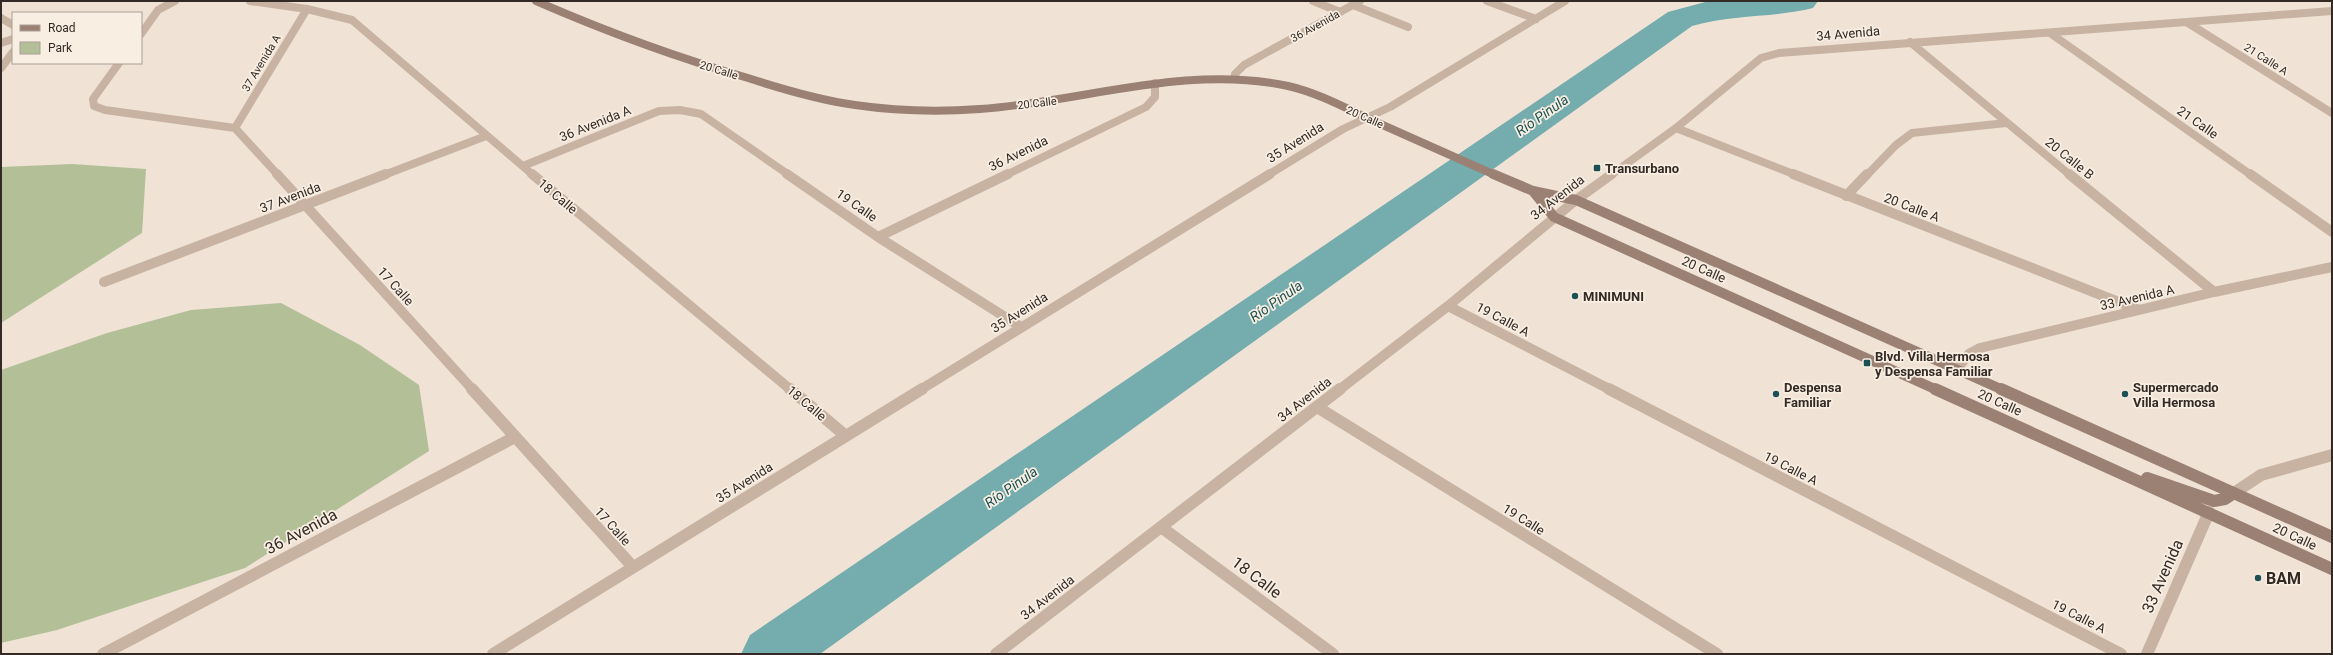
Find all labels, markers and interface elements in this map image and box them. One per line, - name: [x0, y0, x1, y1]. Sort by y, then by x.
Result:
- street label: 36 Avenida: [1288, 8, 1342, 45]
- legend: [12, 12, 142, 64]
- text: Road: [48, 21, 76, 35]
- street label: 34 Avenida: [1816, 23, 1881, 44]
- street label: 37 Avenida A: [239, 32, 284, 94]
- text: Park: [48, 41, 73, 55]
- street label: 21 Calle A: [2241, 41, 2291, 78]
- street label: 20 Calle: [698, 58, 740, 83]
- water label: Río Pinula: [1513, 91, 1571, 139]
- street label: 20 Calle: [1017, 95, 1058, 112]
- street label: 36 Avenida A: [557, 102, 634, 145]
- street label: 21 Calle: [2174, 103, 2221, 142]
- street label: 20 Calle: [1344, 104, 1386, 131]
- street label: 35 Avenida: [1264, 119, 1326, 166]
- street label: 36 Avenida: [986, 133, 1050, 174]
- street label: 20 Calle B: [2042, 134, 2097, 182]
- place label: Transurbano: [1605, 161, 1679, 176]
- marker: Transurbano: [1592, 163, 1602, 173]
- street label: 34 Avenida: [1528, 172, 1587, 223]
- street label: 18 Calle: [535, 176, 580, 217]
- street label: 37 Avenida: [258, 179, 323, 216]
- street label: 19 Calle: [833, 186, 880, 225]
- street label: 20 Calle A: [1882, 190, 1942, 225]
- street label: 20 Calle: [1679, 253, 1728, 286]
- street label: 17 Calle: [374, 264, 417, 309]
- water label: Río Pinula: [1247, 277, 1305, 325]
- street label: 33 Avenida A: [2099, 282, 2176, 313]
- street label: 35 Avenida: [988, 289, 1050, 336]
- place label: MINIMUNI: [1583, 289, 1644, 304]
- marker: MINIMUNI: [1570, 291, 1580, 301]
- street label: 19 Calle A: [1474, 299, 1532, 340]
- place label: Blvd. Villa Hermosa y Despensa Familiar: [1875, 349, 1993, 379]
- marker: Blvd. Villa Hermosa y Despensa Familiar: [1862, 358, 1872, 368]
- street label: 34 Avenida: [1275, 374, 1334, 425]
- place label: Despensa Familiar: [1784, 380, 1841, 410]
- place label: Supermercado Villa Hermosa: [2133, 380, 2219, 410]
- street label: 18 Calle: [784, 383, 829, 424]
- street label: 20 Calle: [1975, 386, 2024, 419]
- marker: Despensa Familiar: [1771, 389, 1781, 399]
- marker: Supermercado Villa Hermosa: [2120, 389, 2130, 399]
- street label: 19 Calle A: [1761, 449, 1821, 489]
- street label: 35 Avenida: [713, 459, 775, 506]
- water label: Río Pinula: [982, 463, 1040, 511]
- street label: 19 Calle: [1500, 501, 1548, 538]
- street label: 17 Calle: [591, 504, 634, 549]
- street label: 36 Avenida: [262, 505, 340, 558]
- street label: 20 Calle: [2271, 520, 2319, 553]
- street label: 33 Avenida: [2138, 536, 2187, 616]
- street label: 18 Calle: [1228, 553, 1285, 602]
- place label: BAM: [2266, 569, 2301, 588]
- street label: 34 Avenida: [1018, 572, 1077, 623]
- marker: BAM: [2253, 573, 2263, 583]
- street label: 19 Calle A: [2049, 597, 2109, 637]

